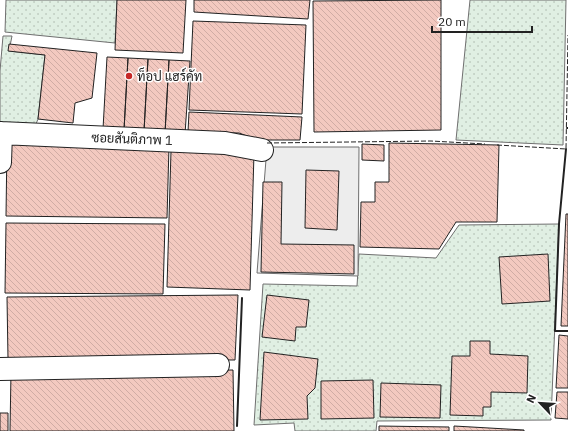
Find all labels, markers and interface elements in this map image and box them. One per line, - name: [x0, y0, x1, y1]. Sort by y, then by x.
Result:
- scale bar: [432, 8, 532, 34]
- text: 20 m: [438, 14, 466, 29]
- place label: ท็อป แฮร์คัท: [137, 67, 202, 85]
- marker: ท็อป แฮร์คัท: [124, 71, 134, 81]
- street label: ซอยสันติภาพ 1: [91, 129, 173, 149]
- north arrow: [520, 383, 560, 423]
- text: N: [523, 392, 539, 405]

